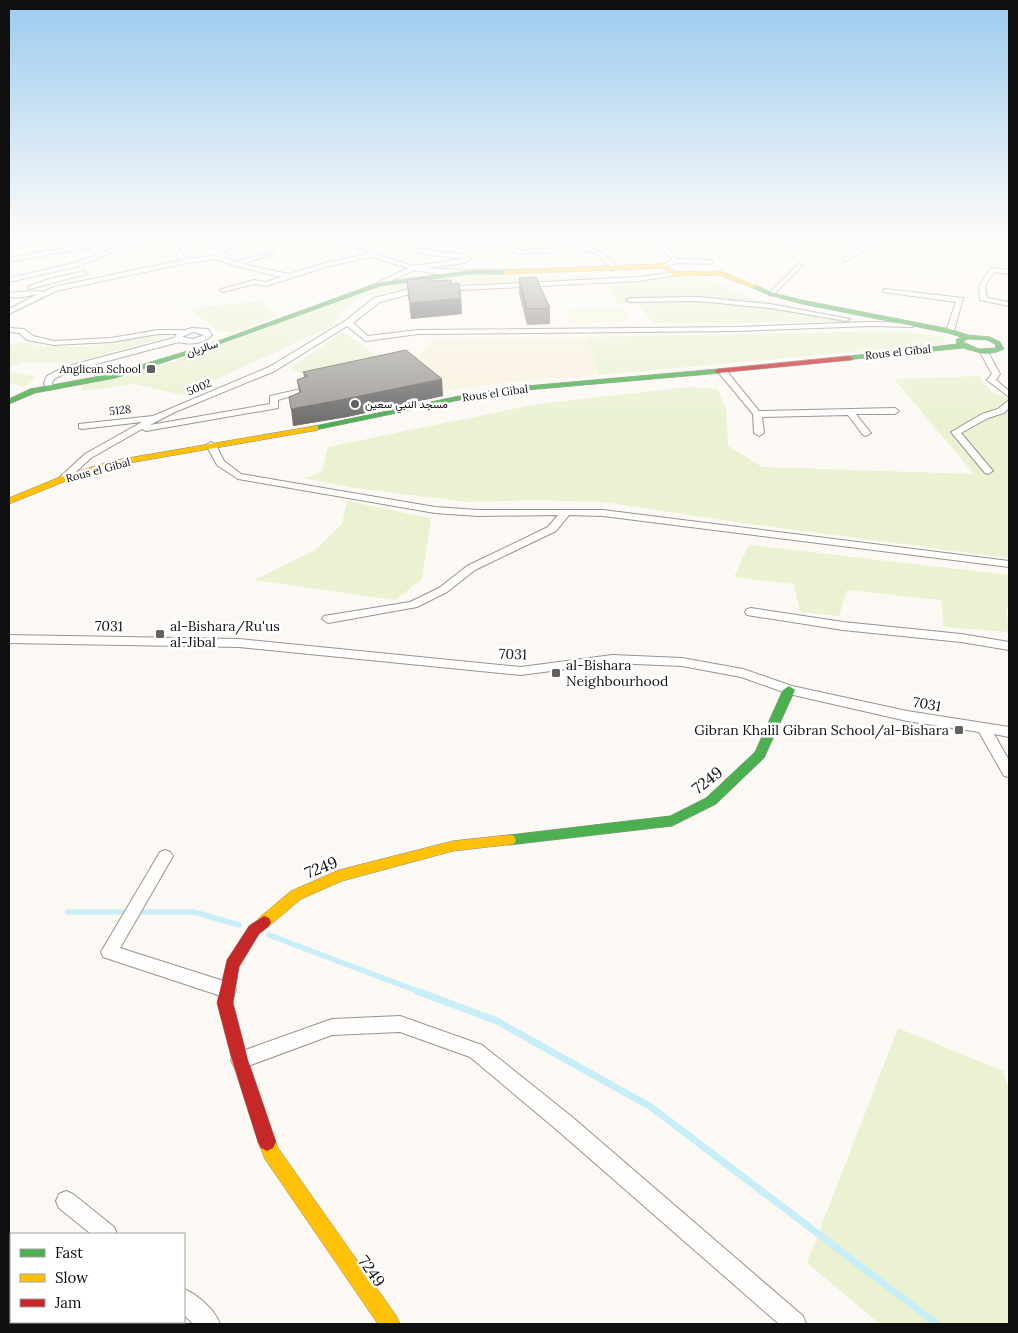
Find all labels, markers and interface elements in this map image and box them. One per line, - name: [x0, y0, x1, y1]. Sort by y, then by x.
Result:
- street label: سالزيان: [184, 336, 220, 360]
- street label: Rous el Gibal: [864, 342, 932, 362]
- place label: Anglican School: [58, 362, 141, 376]
- marker: Anglican School: [145, 363, 157, 375]
- street label: 5002: [185, 376, 214, 398]
- street label: Rous el Gibal: [461, 381, 529, 405]
- place label: مسجد النبي سعين: [365, 397, 448, 414]
- marker: مسجد النبي سعين: [349, 398, 361, 410]
- street label: 5128: [108, 402, 132, 418]
- street label: Rous el Gibal: [64, 455, 132, 485]
- street label: 7031: [95, 617, 123, 635]
- place label: al-Bishara/Ru'us al-Jibal: [170, 617, 280, 651]
- marker: al-Bishara/Ru'us al-Jibal: [154, 628, 166, 640]
- street label: 7031: [499, 645, 527, 663]
- place label: al-Bishara Neighbourhood: [566, 656, 668, 690]
- marker: al-Bishara Neighbourhood: [550, 667, 562, 679]
- street label: 7031: [912, 693, 942, 715]
- place label: Gibran Khalil Gibran School/al-Bishara: [694, 721, 949, 739]
- marker: Gibran Khalil Gibran School/al-Bishara: [953, 724, 965, 736]
- street label: 7249: [688, 762, 726, 798]
- street label: 7249: [302, 851, 340, 883]
- legend: [10, 1233, 185, 1323]
- text: Fast: [55, 1243, 83, 1262]
- street label: 7249: [354, 1252, 390, 1290]
- text: Slow: [55, 1268, 88, 1287]
- text: Jam: [54, 1293, 82, 1312]

